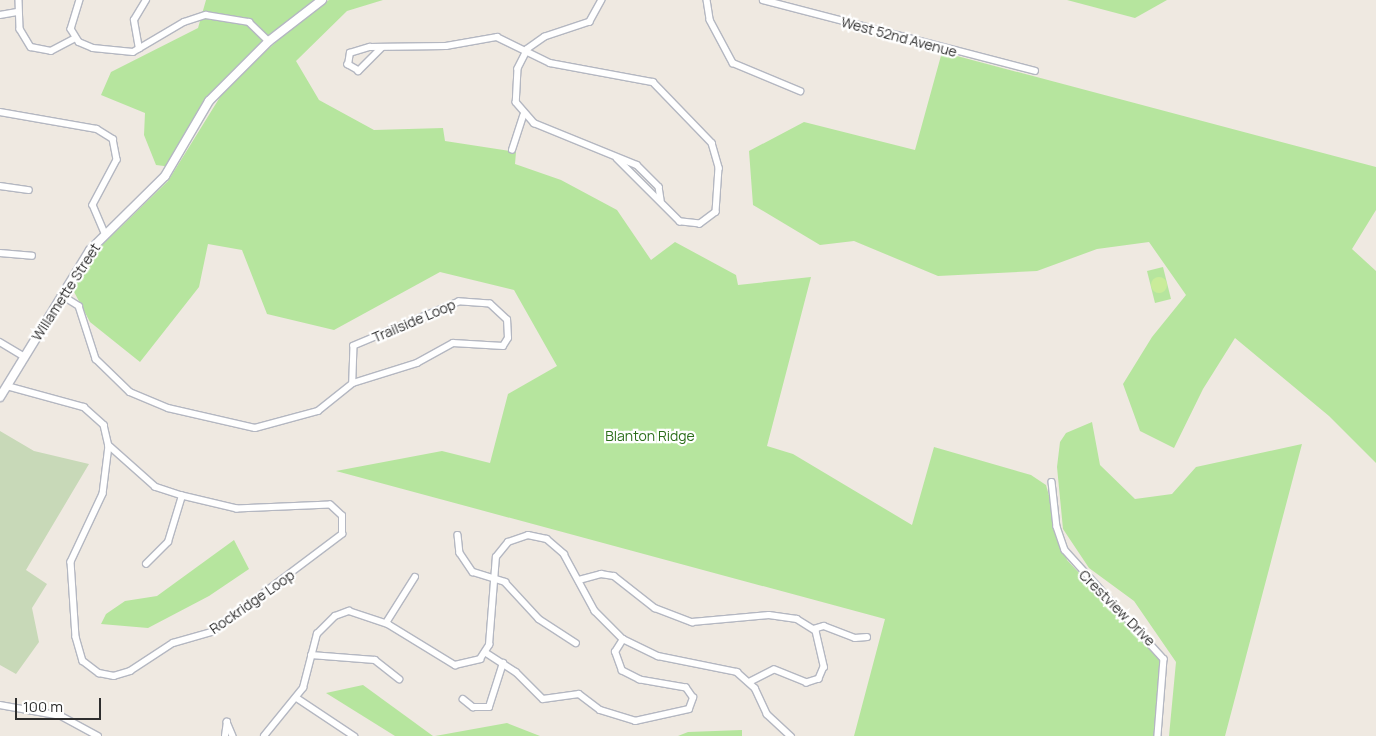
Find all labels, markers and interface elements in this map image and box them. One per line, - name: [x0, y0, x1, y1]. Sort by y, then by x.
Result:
- street label: West 52nd Avenue: [839, 13, 959, 61]
- street label: Willamette Street: [28, 240, 104, 344]
- street label: Trailside Loop: [370, 296, 458, 346]
- park label: Blanton Ridge: [605, 428, 695, 444]
- street label: Crestview Drive: [1075, 566, 1159, 650]
- street label: Rockridge Loop: [206, 567, 298, 637]
- scale bar: [18, 688, 104, 720]
- text: 100 m: [23, 696, 63, 717]

